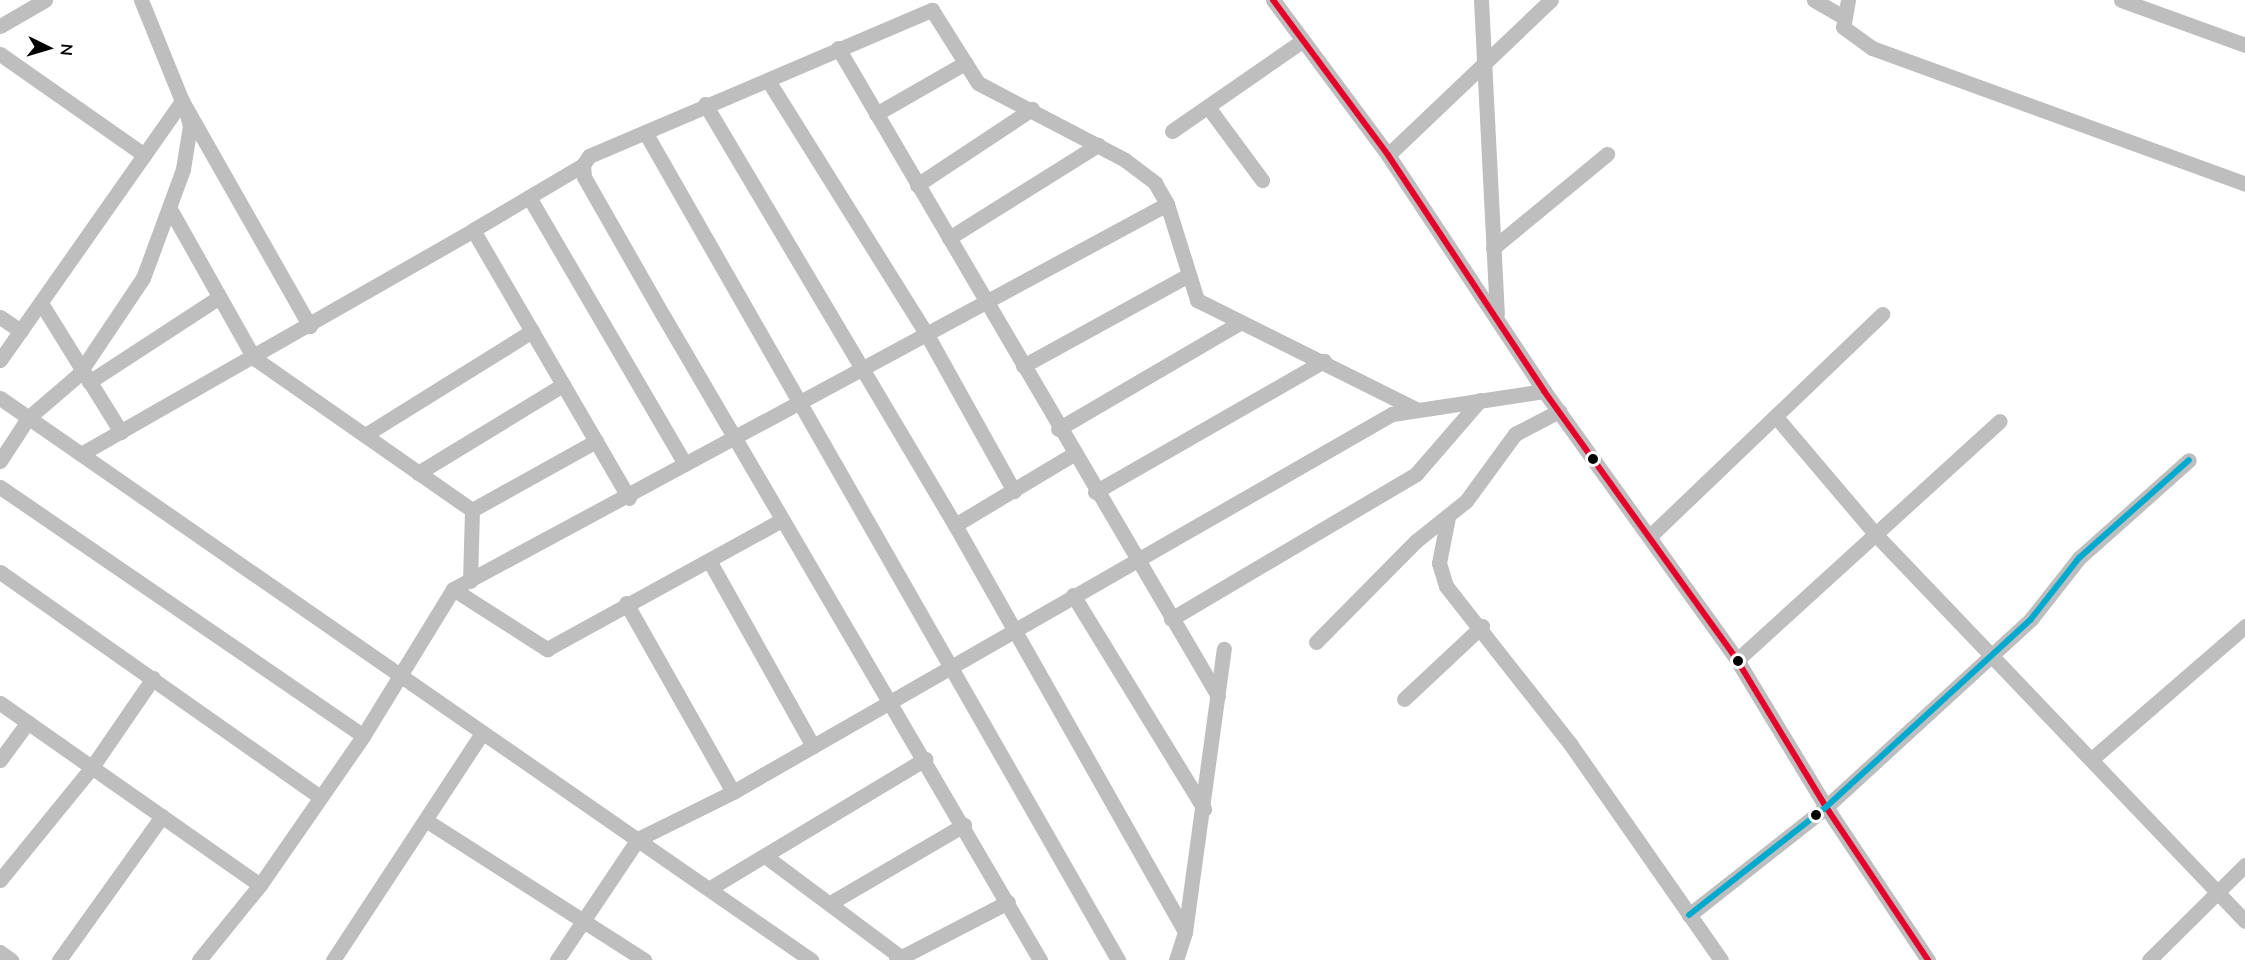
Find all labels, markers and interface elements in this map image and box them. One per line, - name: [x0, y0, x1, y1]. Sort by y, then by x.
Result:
- north arrow: [18, 18, 78, 78]
- text: N: [54, 43, 77, 56]
- unlabelled marker: [1587, 453, 1599, 465]
- unlabelled marker: [1732, 655, 1744, 667]
- unlabelled marker: [1810, 809, 1822, 821]

